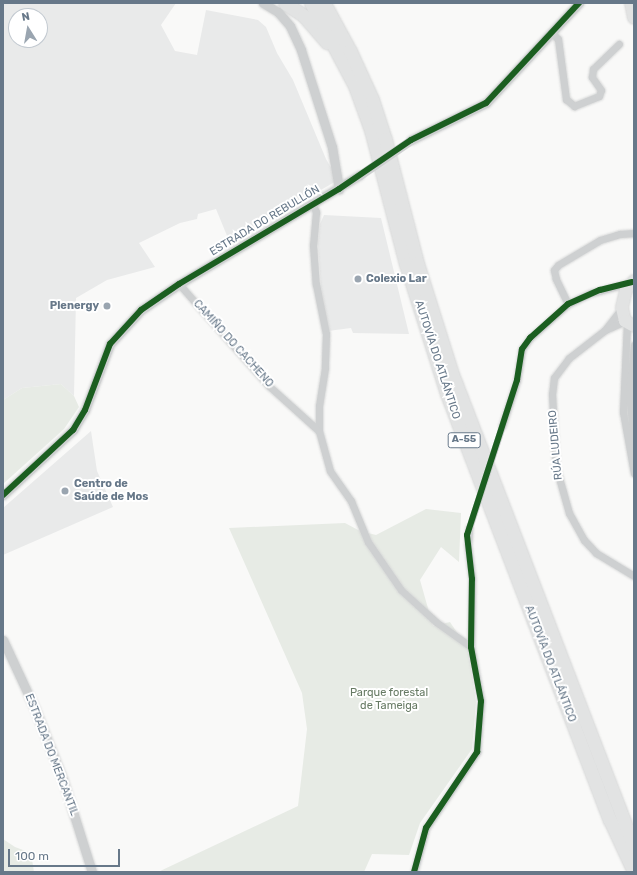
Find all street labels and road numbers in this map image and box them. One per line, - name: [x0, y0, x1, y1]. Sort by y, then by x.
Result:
- street label: ESTRADA DO REBULLÓN: [208, 183, 322, 259]
- street label: CAMIÑO DO CACHENO: [190, 297, 276, 391]
- street label: AUTOVÍA DO ATLÁNTICO: [411, 299, 463, 421]
- street label: RÚA LUDEIRO: [546, 409, 566, 481]
- road number: A-55: [447, 432, 481, 448]
- street label: AUTOVÍA DO ATLÁNTICO: [522, 603, 578, 725]
- street label: ESTRADA DO MERCANTIL: [22, 692, 80, 818]

